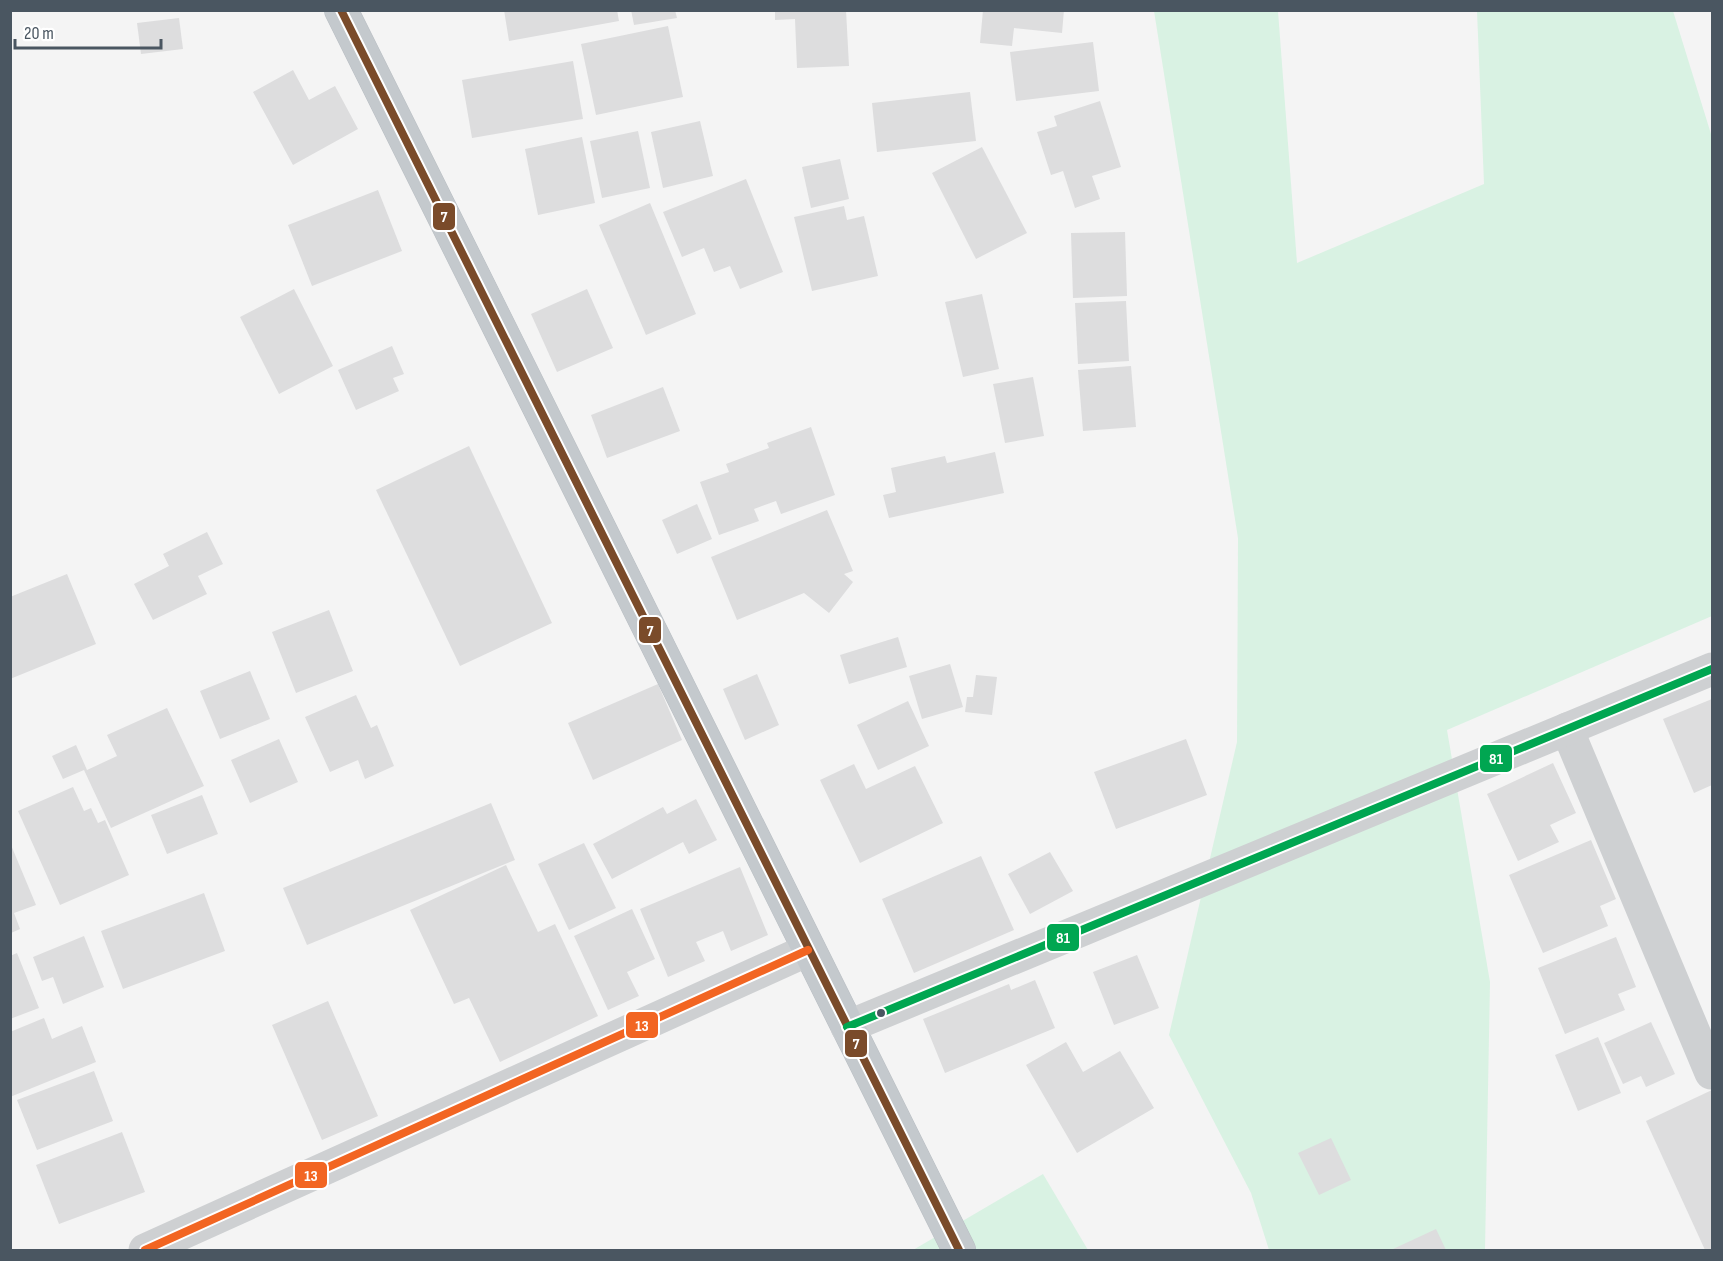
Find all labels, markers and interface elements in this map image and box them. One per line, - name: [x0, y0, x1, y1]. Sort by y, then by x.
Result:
- scale bar: [15, 12, 160, 50]
- text: 20 m: [24, 23, 54, 44]
- line badge: 7: [432, 202, 456, 231]
- text: 7: [441, 208, 448, 227]
- line badge: 7: [638, 616, 662, 644]
- text: 7: [647, 622, 654, 641]
- line badge: 81: [1479, 744, 1513, 773]
- text: 81: [1489, 750, 1504, 769]
- line badge: 81: [1046, 923, 1080, 952]
- text: 81: [1056, 929, 1071, 948]
- unlabelled marker: [875, 1007, 887, 1019]
- line badge: 13: [625, 1011, 659, 1039]
- text: 13: [635, 1017, 649, 1036]
- line badge: 7: [844, 1029, 868, 1058]
- text: 7: [853, 1035, 860, 1054]
- line badge: 13: [294, 1161, 328, 1189]
- text: 13: [304, 1167, 318, 1186]

